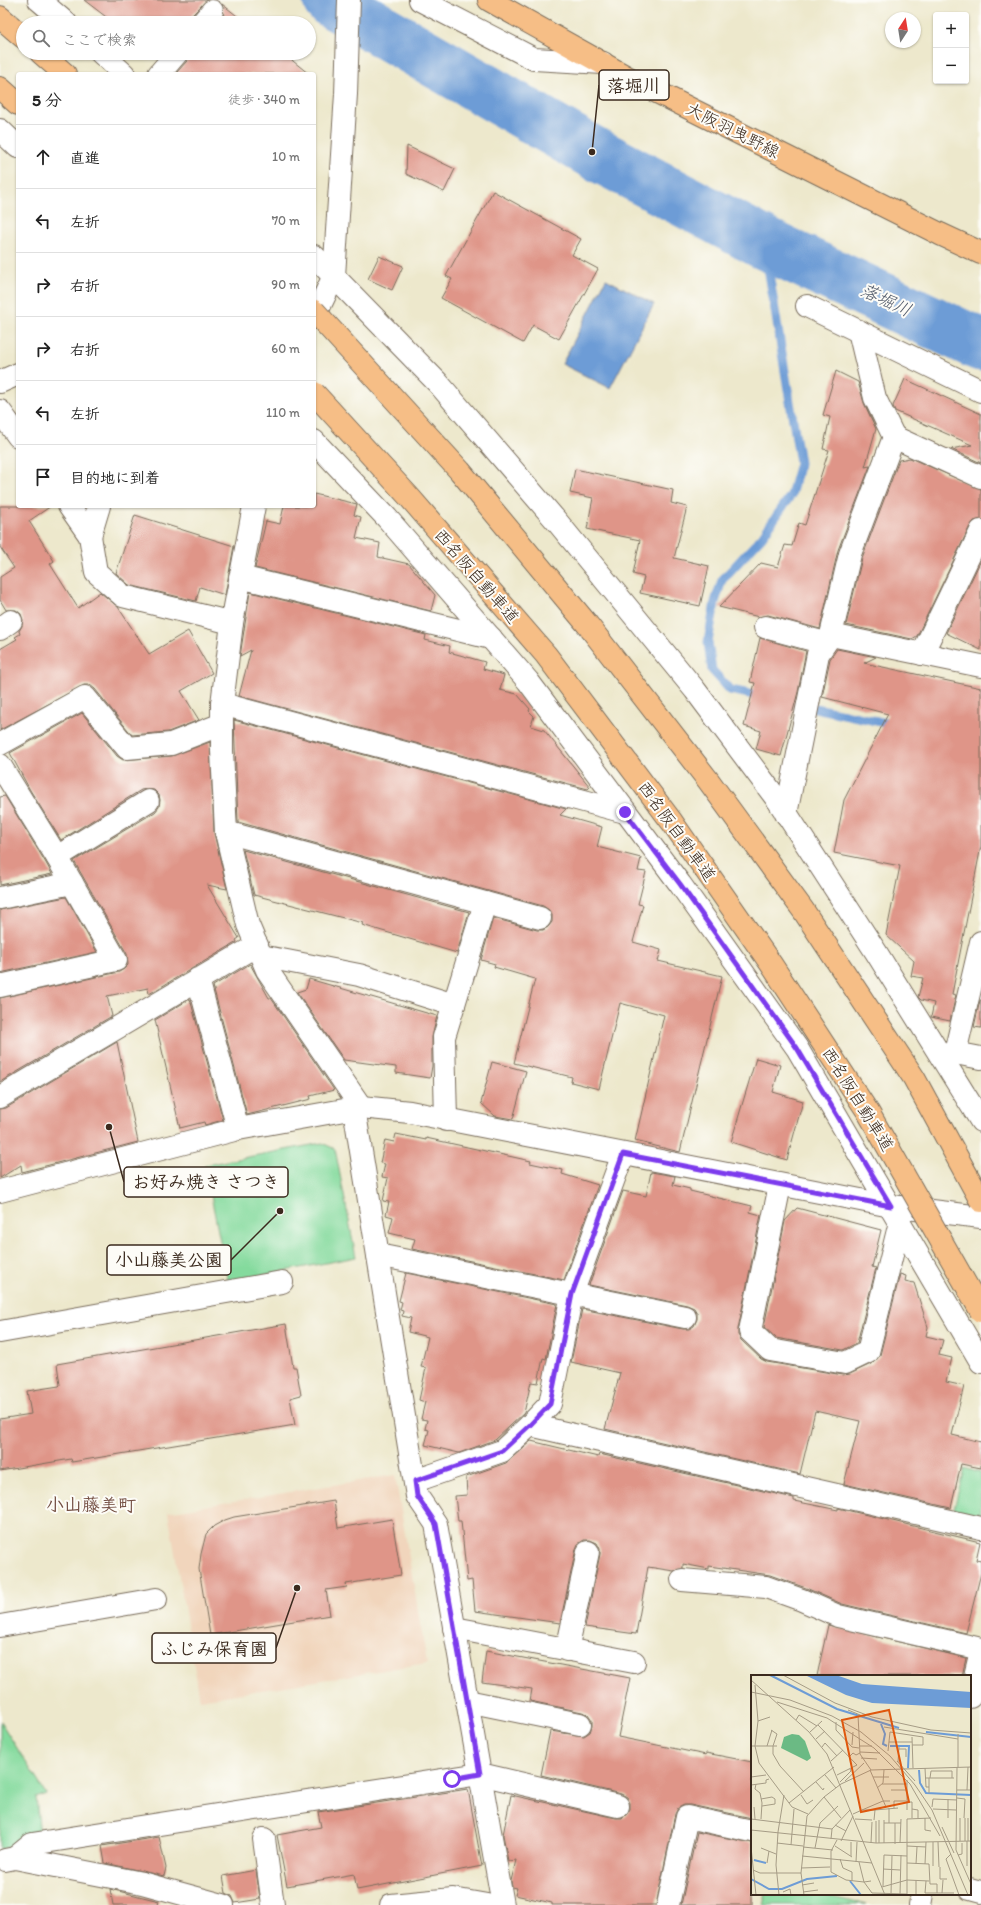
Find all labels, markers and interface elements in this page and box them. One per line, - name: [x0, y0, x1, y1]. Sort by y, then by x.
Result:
- north arrow: [885, 12, 921, 48]
- map controls: [933, 12, 969, 84]
- button: +: [933, 12, 969, 48]
- search box: [16, 16, 316, 60]
- icon: search: [30, 27, 52, 49]
- text: ここで検索: [62, 31, 137, 49]
- button: −: [933, 48, 969, 84]
- callout: 落堀川: [599, 70, 669, 100]
- text: 落堀川: [607, 75, 661, 97]
- text: 5 分: [32, 90, 62, 110]
- text: 徒歩 · 340 m: [228, 92, 300, 107]
- street label: 大阪羽曳野線: [683, 98, 783, 162]
- icon: ahead: [32, 146, 54, 168]
- text: 直進: [70, 149, 100, 167]
- text: 10 m: [272, 149, 300, 164]
- icon: left: [32, 210, 54, 232]
- text: 左折: [70, 213, 100, 231]
- text: 70 m: [272, 213, 300, 228]
- icon: right: [32, 274, 54, 296]
- text: 右折: [70, 277, 100, 295]
- text: 90 m: [271, 277, 300, 292]
- water label: 落堀川: [857, 279, 915, 321]
- icon: right: [32, 338, 54, 360]
- text: 右折: [70, 341, 100, 359]
- text: 60 m: [271, 341, 300, 356]
- icon: left: [32, 402, 54, 424]
- text: 左折: [70, 405, 100, 423]
- text: 110 m: [266, 405, 300, 420]
- icon: arrive: [32, 466, 54, 488]
- text: 目的地に到着: [70, 469, 160, 487]
- street label: 西名阪自動車道: [430, 525, 524, 627]
- street label: 西名阪自動車道: [634, 777, 720, 885]
- route end: [616, 803, 634, 821]
- street label: 西名阪自動車道: [818, 1043, 898, 1155]
- callout: お好み焼き さつき: [124, 1167, 288, 1197]
- text: お好み焼き さつき: [132, 1171, 280, 1193]
- callout: 小山藤美公園: [107, 1245, 231, 1275]
- text: 小山藤美公園: [115, 1249, 223, 1271]
- district label: 小山藤美町: [46, 1494, 136, 1516]
- callout: ふじみ保育園: [152, 1633, 276, 1663]
- text: ふじみ保育園: [160, 1638, 268, 1660]
- inset map: [751, 1675, 971, 1895]
- route start: [443, 1770, 461, 1788]

